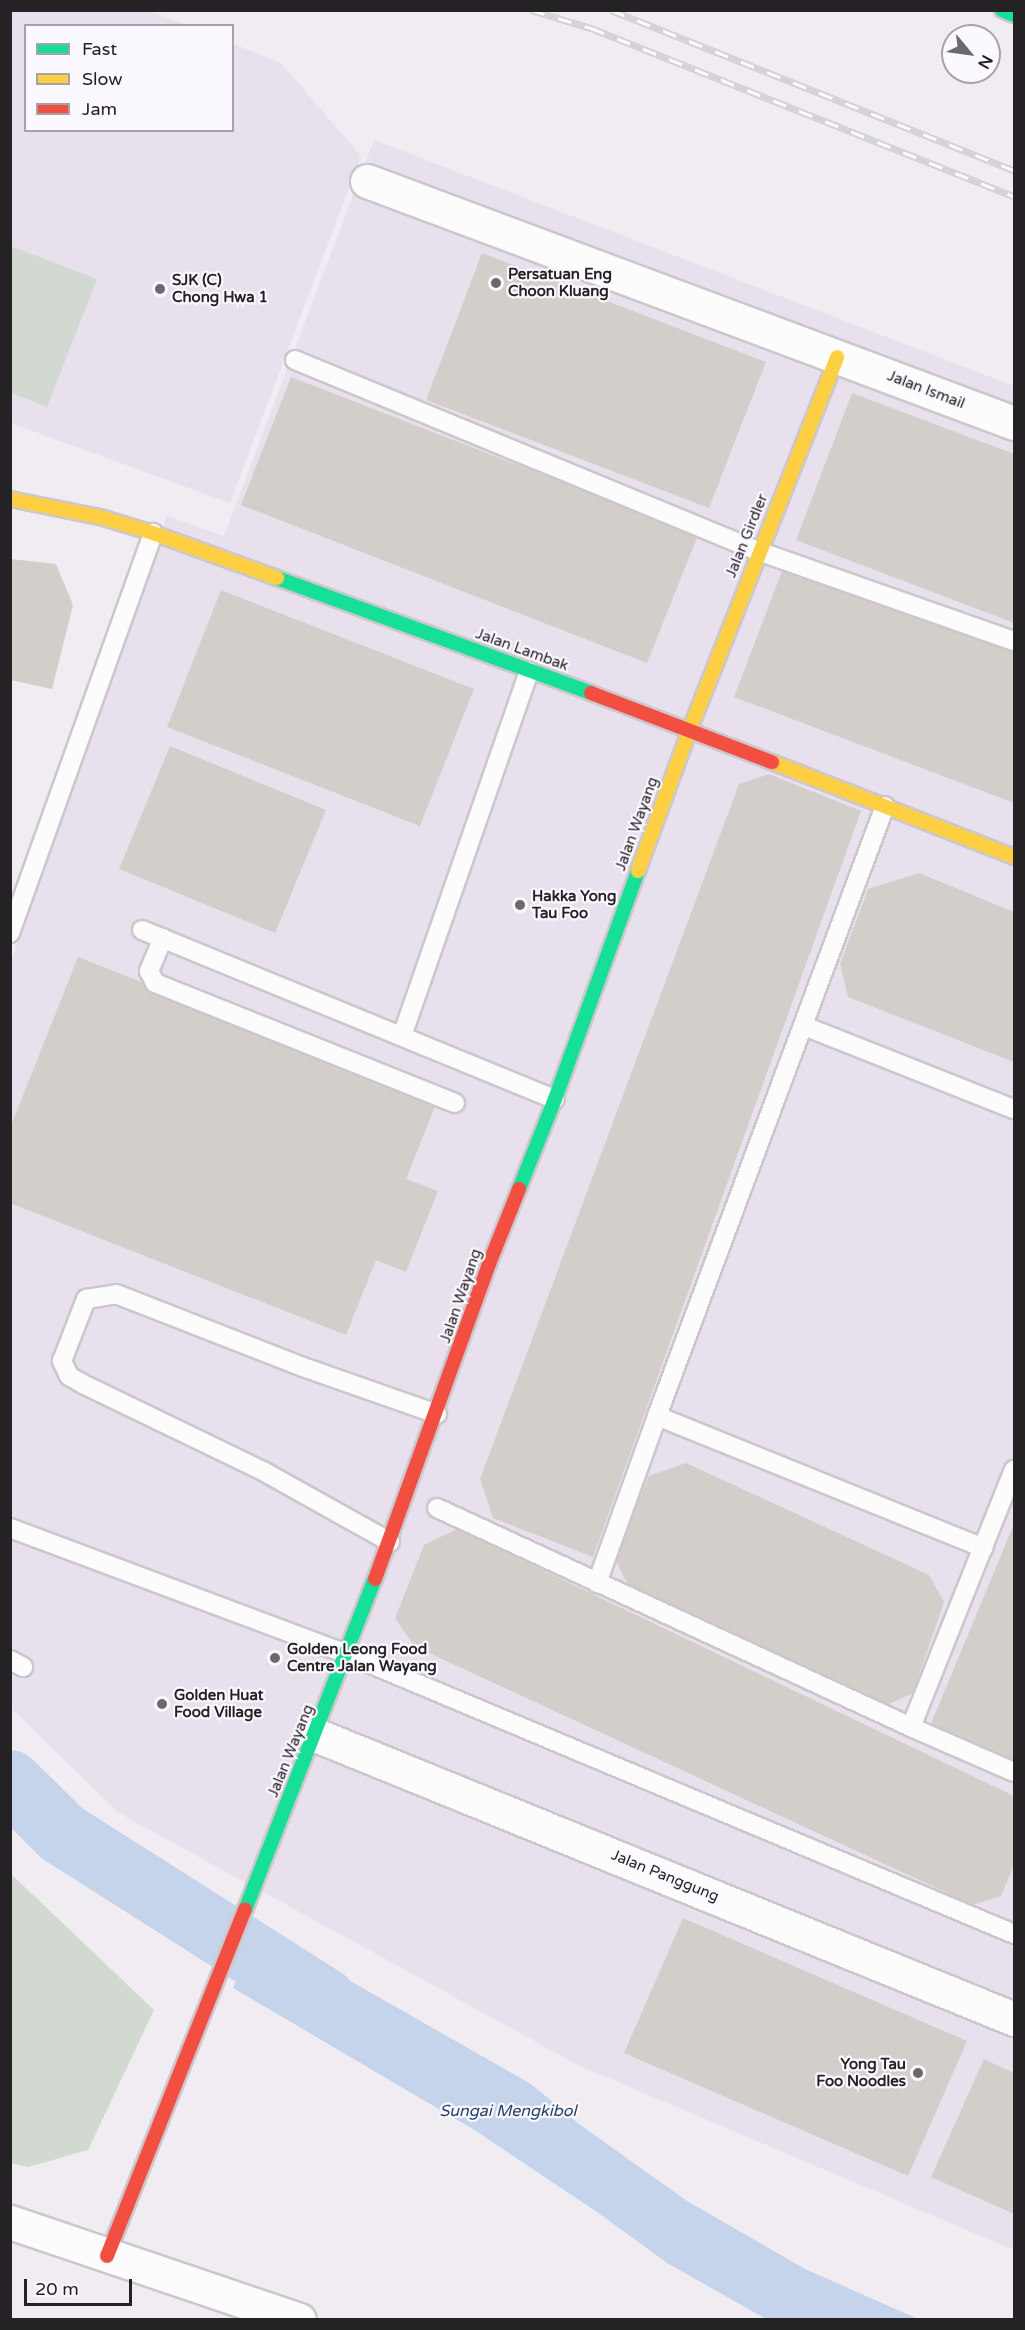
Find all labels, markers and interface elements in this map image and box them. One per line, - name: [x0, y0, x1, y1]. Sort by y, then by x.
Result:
- legend: [24, 24, 234, 132]
- north arrow: [941, 24, 1001, 84]
- text: Fast: [82, 38, 117, 60]
- text: N: [973, 51, 997, 72]
- text: Slow: [82, 68, 123, 90]
- text: Jam: [82, 98, 117, 120]
- place label: Persatuan Eng Choon Kluang: [508, 265, 612, 300]
- place label: SJK (C) Chong Hwa 1: [172, 271, 268, 306]
- marker: Persatuan Eng Choon Kluang: [489, 276, 503, 290]
- marker: SJK (C) Chong Hwa 1: [153, 282, 167, 296]
- street label: Jalan Ismail: [885, 367, 967, 413]
- street label: Jalan Girdler: [722, 492, 772, 580]
- street label: Jalan Lambak: [473, 625, 571, 675]
- street label: Jalan Wayang: [612, 775, 662, 873]
- place label: Hakka Yong Tau Foo: [532, 887, 616, 922]
- marker: Hakka Yong Tau Foo: [513, 898, 527, 912]
- street label: Jalan Wayang: [436, 1247, 486, 1345]
- place label: Golden Leong Food Centre Jalan Wayang: [287, 1640, 437, 1675]
- marker: Golden Leong Food Centre Jalan Wayang: [268, 1651, 282, 1665]
- place label: Golden Huat Food Village: [174, 1686, 263, 1721]
- marker: Golden Huat Food Village: [155, 1697, 169, 1711]
- street label: Jalan Wayang: [264, 1702, 318, 1800]
- street label: Jalan Panggung: [609, 1846, 721, 1906]
- place label: Yong Tau Foo Noodles: [816, 2055, 906, 2090]
- marker: Yong Tau Foo Noodles: [911, 2066, 925, 2080]
- water label: Sungai Mengkibol: [439, 2101, 577, 2121]
- scale bar: [27, 2267, 135, 2305]
- text: 20 m: [35, 2278, 79, 2300]

